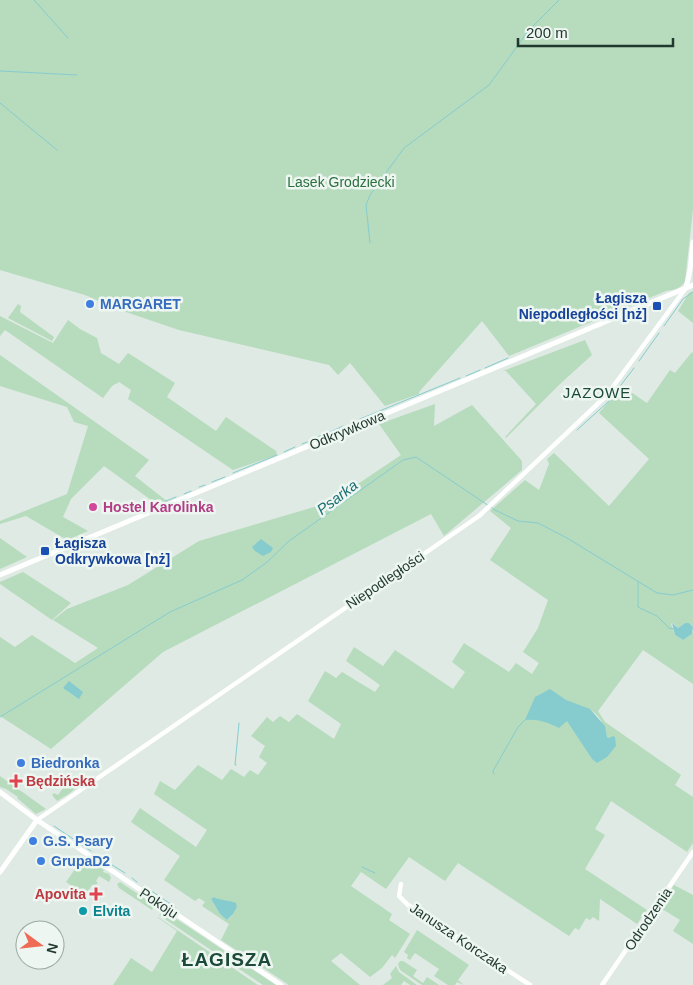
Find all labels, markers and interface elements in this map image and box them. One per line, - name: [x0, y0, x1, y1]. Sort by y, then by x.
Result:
- scale bar: [518, 15, 673, 47]
- text: 200 m: [526, 24, 568, 41]
- park label: Lasek Grodziecki: [287, 174, 395, 190]
- place label: Łagisza Niepodległości [nż]: [519, 290, 647, 322]
- place label: MARGARET: [100, 296, 181, 312]
- marker: MARGARET: [84, 298, 96, 310]
- marker: Łagisza Niepodległości [nż]: [651, 300, 663, 312]
- district label: JAZOWE: [563, 384, 631, 401]
- street label: Odkrywkowa: [307, 407, 387, 453]
- water label: Psarka: [313, 476, 361, 518]
- place label: Hostel Karolinka: [103, 499, 214, 515]
- marker: Hostel Karolinka: [87, 501, 99, 513]
- place label: Łagisza Odkrywkowa [nż]: [55, 535, 170, 567]
- marker: Łagisza Odkrywkowa [nż]: [39, 545, 51, 557]
- street label: Niepodległości: [343, 548, 427, 612]
- place label: Biedronka: [31, 755, 100, 771]
- marker: Biedronka: [15, 757, 27, 769]
- place label: Będzińska: [26, 773, 95, 789]
- marker: Będzińska: [10, 775, 22, 787]
- place label: G.S. Psary: [43, 833, 113, 849]
- marker: G.S. Psary: [27, 835, 39, 847]
- place label: GrupaD2: [51, 853, 110, 869]
- marker: GrupaD2: [35, 855, 47, 867]
- street label: Pokoju: [137, 884, 181, 922]
- street label: Odrodzenia: [621, 884, 675, 953]
- place label: Apovita: [35, 886, 86, 902]
- marker: Apovita: [90, 888, 102, 900]
- street label: Janusza Korczaka: [407, 899, 511, 977]
- place label: Elvita: [93, 903, 131, 919]
- marker: Elvita: [77, 905, 89, 917]
- north arrow: [15, 920, 65, 970]
- text: N: [44, 941, 62, 955]
- district label: ŁAGISZA: [182, 949, 272, 970]

